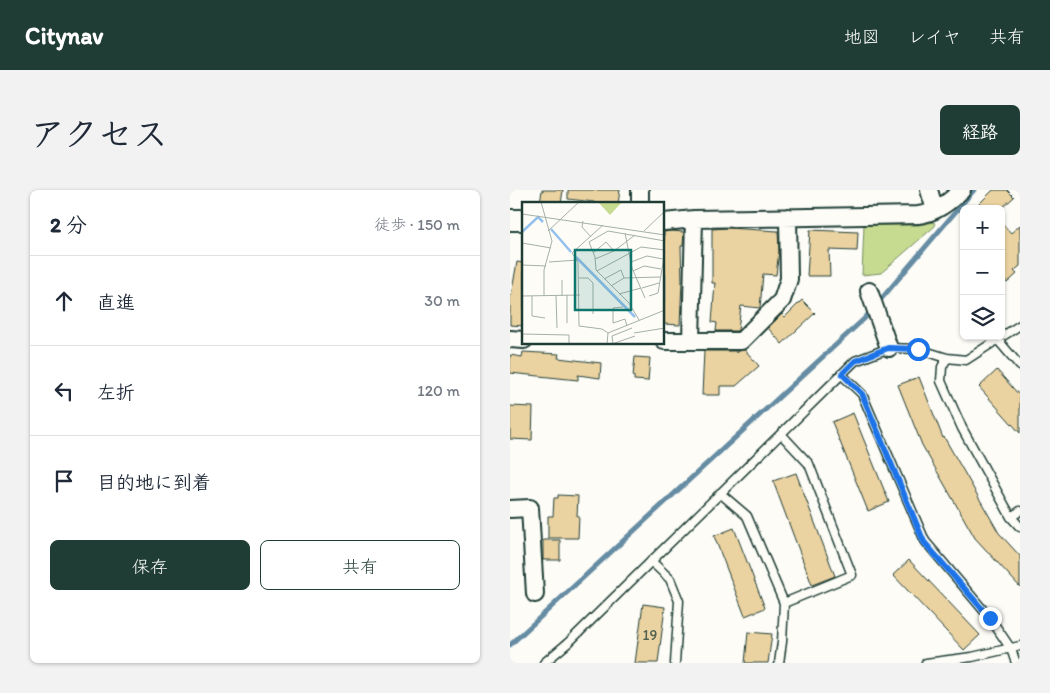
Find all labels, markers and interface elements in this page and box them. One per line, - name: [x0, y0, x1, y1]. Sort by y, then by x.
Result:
- text: Citynav: [25, 21, 103, 50]
- text: 地図: [844, 26, 880, 48]
- text: レイヤ: [908, 26, 961, 48]
- text: 共有: [989, 26, 1025, 48]
- button: 経路: [940, 105, 1020, 155]
- text: アクセス: [30, 113, 168, 155]
- inset map: [522, 202, 665, 345]
- map controls: [960, 205, 1005, 340]
- button: +: [960, 205, 1005, 250]
- text: 2 分: [50, 212, 87, 237]
- text: 徒歩 · 150 m: [374, 215, 460, 234]
- button: −: [960, 250, 1005, 295]
- icon: ahead: [50, 287, 78, 315]
- text: 直進: [97, 291, 135, 314]
- text: 30 m: [424, 291, 460, 310]
- button: layers: [960, 295, 1005, 340]
- route start: [907, 338, 930, 361]
- icon: left: [50, 377, 78, 405]
- text: 左折: [97, 381, 135, 404]
- text: 120 m: [417, 381, 460, 400]
- icon: arrive: [50, 467, 78, 495]
- text: 目的地に到着: [97, 471, 211, 494]
- button: 保存: [50, 540, 250, 590]
- button: 共有: [260, 540, 460, 590]
- route end: [979, 607, 1002, 630]
- house number: 19: [643, 626, 658, 644]

